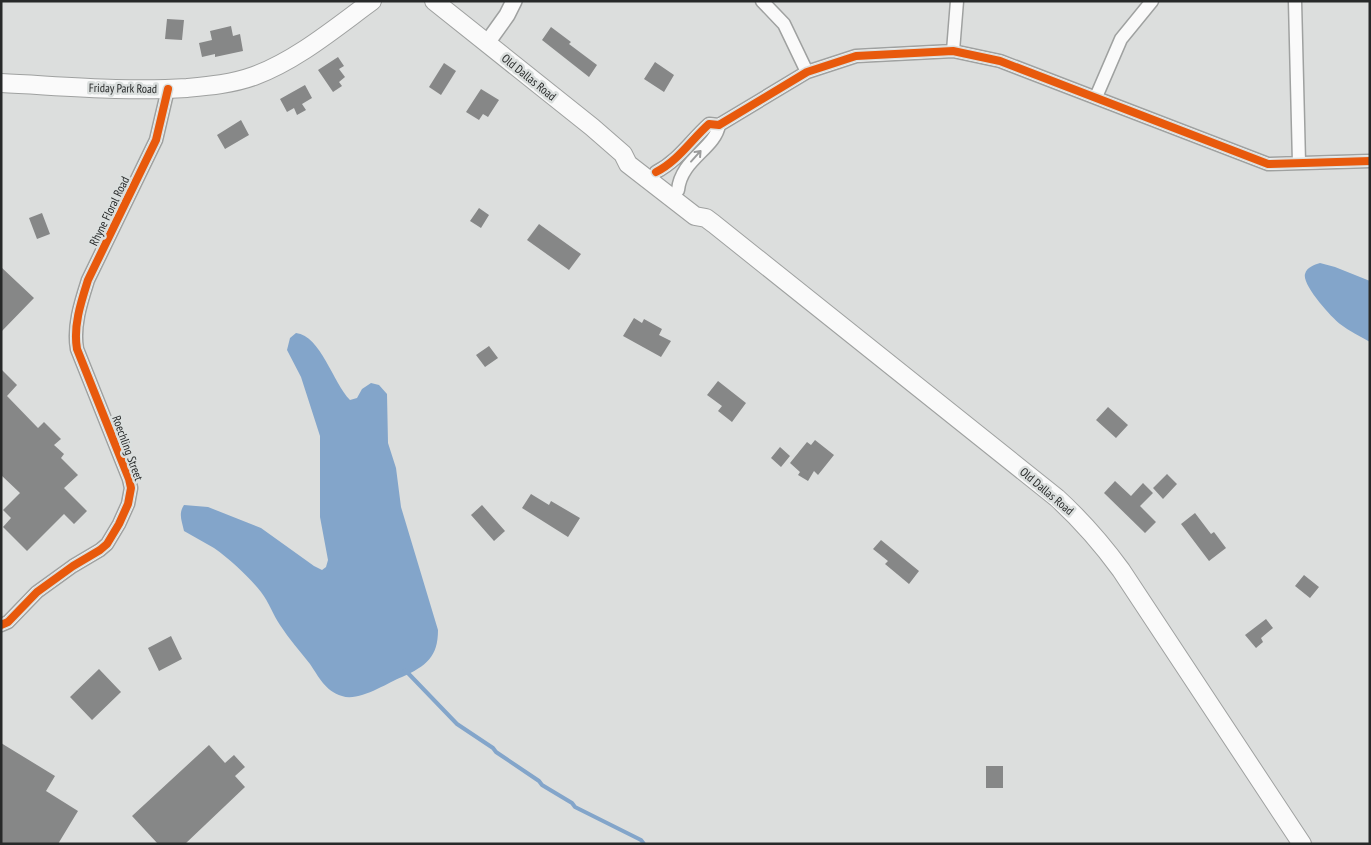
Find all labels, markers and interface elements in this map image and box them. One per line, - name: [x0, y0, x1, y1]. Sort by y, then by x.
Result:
- street label: Old Dallas Road: [499, 50, 559, 104]
- street label: Friday Park Road: [89, 80, 157, 96]
- one-way arrow: [690, 150, 702, 163]
- street label: Rhyne Floral Road: [86, 174, 132, 248]
- street label: Roechling Street: [109, 413, 147, 483]
- street label: Old Dallas Road: [1017, 464, 1077, 518]

